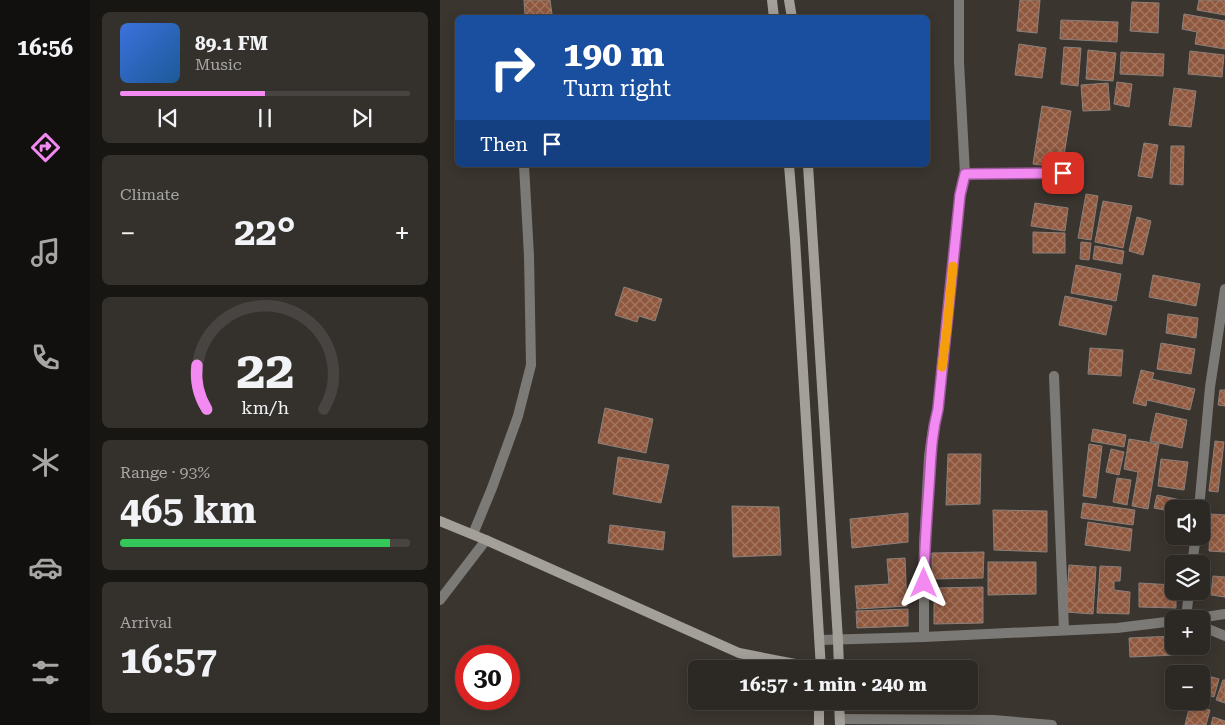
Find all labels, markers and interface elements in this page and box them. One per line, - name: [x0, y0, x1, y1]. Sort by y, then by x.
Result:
- text: 89.1 FM: [195, 32, 268, 55]
- text: 190 m: [563, 34, 664, 75]
- text: 16:56: [17, 35, 73, 60]
- icon: right: [480, 35, 545, 100]
- text: Music: [195, 55, 242, 74]
- text: Turn right: [563, 76, 671, 101]
- icon: previous: [154, 104, 182, 132]
- icon: pause: [251, 104, 279, 132]
- icon: next: [348, 104, 376, 132]
- icon: directions: [28, 130, 63, 165]
- icon: arrive: [538, 130, 566, 158]
- text: Then: [480, 133, 528, 156]
- pin: [1042, 152, 1084, 194]
- icon: arrive: [1049, 159, 1077, 187]
- text: Climate: [120, 185, 179, 204]
- text: 22°: [234, 210, 296, 254]
- text: −: [120, 217, 136, 250]
- text: +: [394, 217, 410, 250]
- icon: music: [28, 235, 63, 270]
- icon: phone: [28, 340, 63, 375]
- text: 22: [236, 340, 294, 401]
- text: km/h: [241, 397, 289, 418]
- icon: climate: [28, 445, 63, 480]
- text: Range · 93%: [120, 463, 210, 482]
- text: 465 km: [120, 488, 256, 532]
- map controls: [1165, 500, 1210, 710]
- button: sound: [1165, 500, 1210, 545]
- icon: car: [28, 550, 63, 585]
- button: layers: [1165, 555, 1210, 600]
- position arrow: [897, 556, 949, 608]
- button: +: [1165, 610, 1210, 655]
- text: Arrival: [120, 613, 172, 632]
- text: 16:57: [120, 638, 217, 682]
- speed limit sign: 30: [455, 645, 520, 710]
- icon: filters: [28, 655, 63, 690]
- button: −: [1165, 665, 1210, 710]
- text: 16:57 · 1 min · 240 m: [739, 673, 927, 696]

